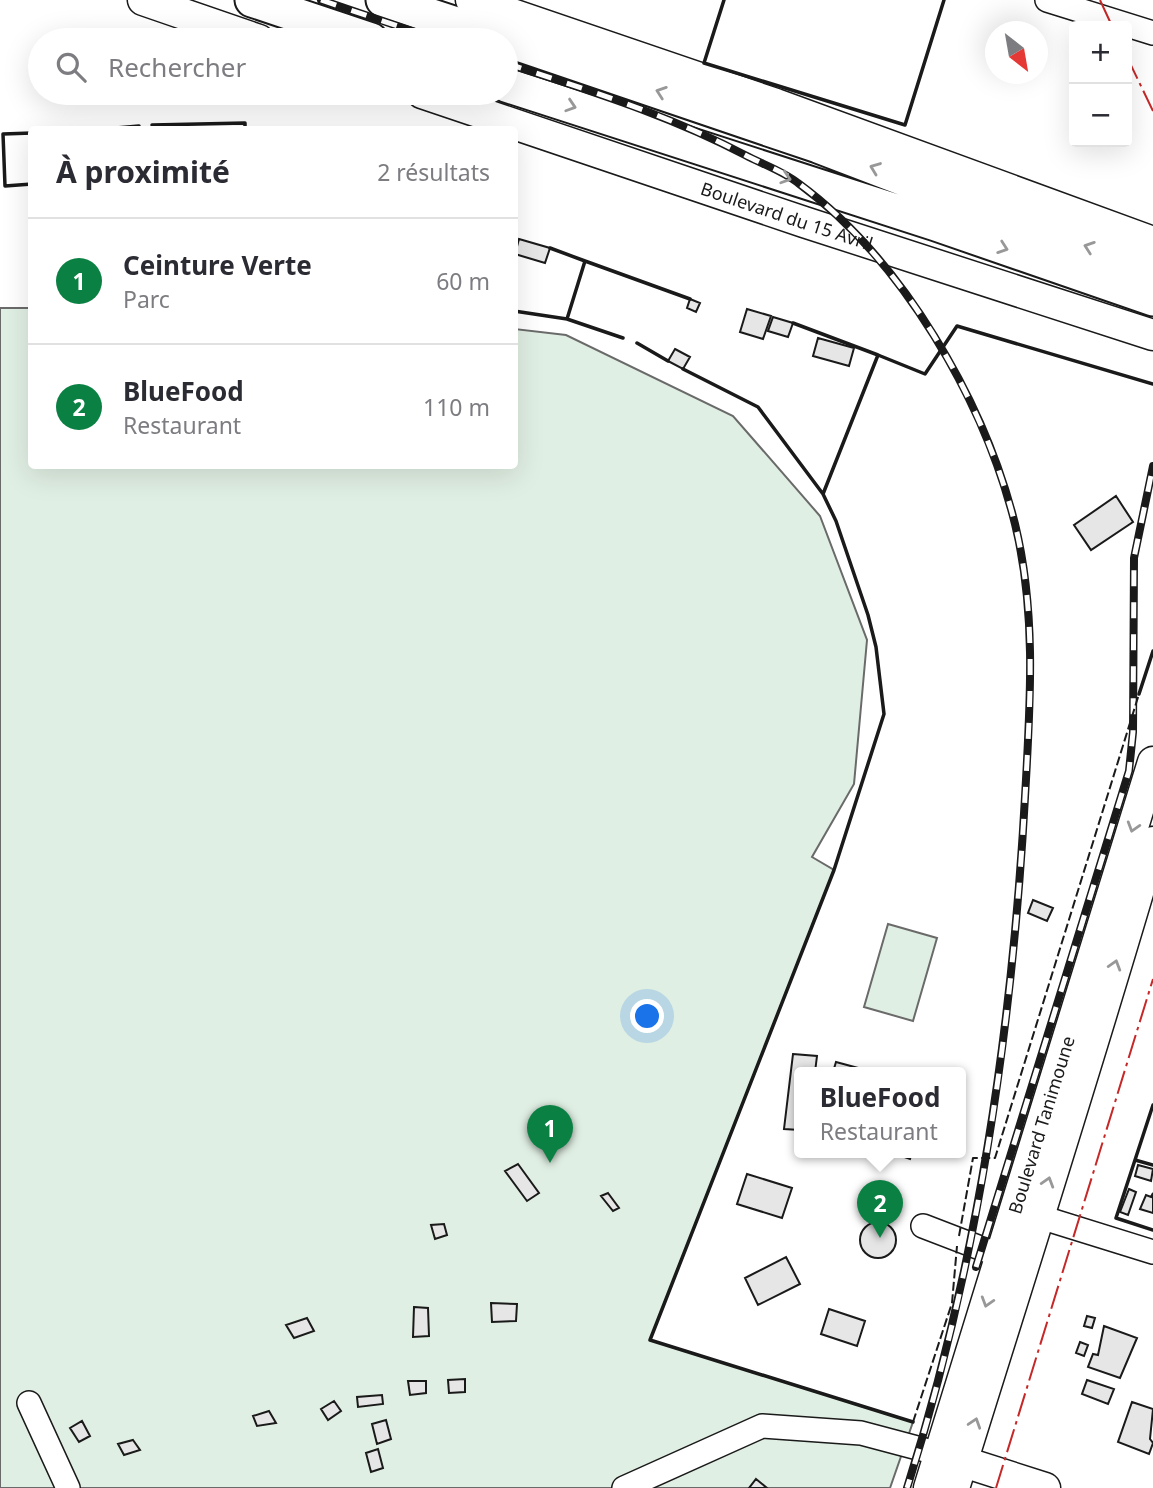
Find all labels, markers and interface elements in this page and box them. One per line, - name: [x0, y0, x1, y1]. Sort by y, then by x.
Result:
- north arrow: [985, 21, 1048, 84]
- map controls: [1069, 21, 1132, 147]
- button: +: [1069, 21, 1132, 84]
- search box: [28, 28, 518, 105]
- icon: search: [52, 48, 90, 86]
- text: Rechercher: [108, 49, 246, 85]
- button: −: [1069, 84, 1132, 147]
- one-way arrow: [655, 86, 667, 100]
- one-way arrow: [564, 98, 576, 113]
- text: À proximité: [56, 151, 230, 192]
- text: 2 résultats: [377, 156, 490, 188]
- one-way arrow: [870, 163, 882, 177]
- one-way arrow: [780, 170, 792, 184]
- street label: Boulevard du 15 Avril: [698, 176, 876, 256]
- one-way arrow: [996, 240, 1009, 254]
- one-way arrow: [1083, 241, 1095, 255]
- text: Ceinture Verte: [123, 247, 312, 283]
- text: 1: [72, 265, 86, 297]
- text: 60 m: [436, 265, 490, 297]
- text: Parc: [123, 283, 170, 315]
- text: BlueFood: [123, 373, 244, 409]
- text: 2: [72, 391, 86, 423]
- text: 110 m: [423, 391, 490, 423]
- text: Restaurant: [123, 409, 241, 441]
- one-way arrow: [1127, 820, 1141, 833]
- one-way arrow: [1107, 959, 1122, 971]
- your location: [630, 999, 664, 1033]
- street label: Boulevard Tanimoune: [1002, 1033, 1080, 1217]
- popup: [794, 1067, 966, 1158]
- text: BlueFood: [820, 1079, 940, 1115]
- pin: 1: [527, 1105, 573, 1163]
- text: Restaurant: [820, 1115, 938, 1147]
- one-way arrow: [1040, 1176, 1054, 1189]
- pin: 2: [857, 1180, 903, 1238]
- one-way arrow: [980, 1296, 995, 1308]
- one-way arrow: [967, 1417, 981, 1430]

